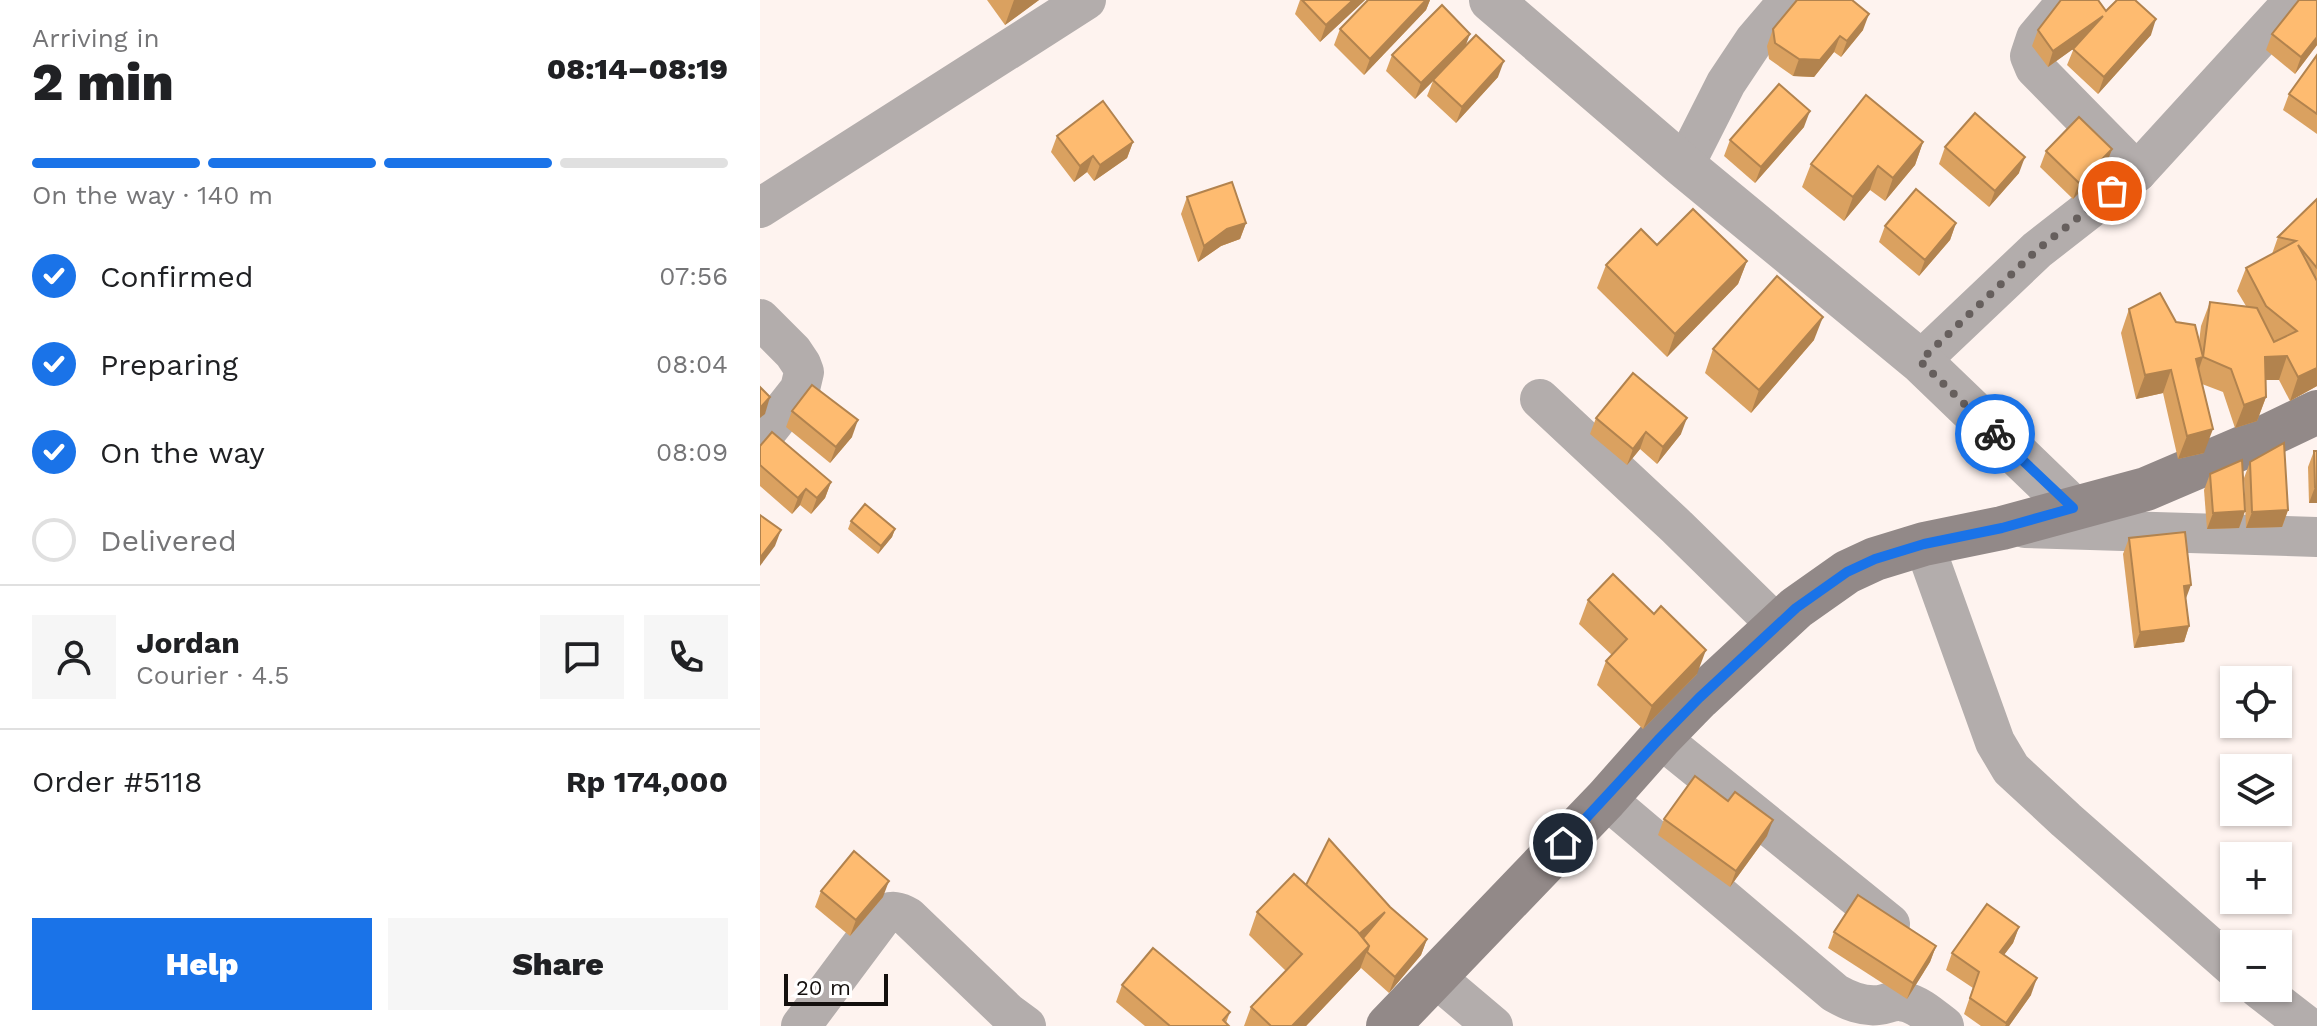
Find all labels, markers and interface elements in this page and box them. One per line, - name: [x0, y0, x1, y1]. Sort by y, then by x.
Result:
- text: Arriving in: [32, 23, 160, 53]
- text: 08:14–08:19: [547, 51, 728, 86]
- text: 2 min: [32, 52, 174, 113]
- pin: [2078, 157, 2146, 225]
- icon: bag: [2090, 169, 2134, 213]
- text: On the way · 140 m: [32, 180, 273, 210]
- icon: check: [32, 254, 76, 298]
- text: Confirmed: [100, 259, 254, 294]
- text: 07:56: [659, 261, 728, 291]
- icon: check: [32, 342, 76, 386]
- text: Preparing: [100, 347, 238, 382]
- text: 08:04: [656, 349, 728, 379]
- courier: [1955, 394, 2035, 474]
- icon: bike: [1973, 412, 2017, 456]
- icon: check: [32, 430, 76, 474]
- text: On the way: [100, 435, 265, 470]
- text: 08:09: [656, 437, 728, 467]
- text: Delivered: [100, 523, 237, 558]
- button: person: [32, 615, 116, 699]
- button: chat: [540, 615, 624, 699]
- button: phone: [644, 615, 728, 699]
- text: Jordan: [136, 625, 240, 660]
- text: Courier · 4.5: [136, 660, 289, 690]
- map controls: [2220, 666, 2292, 1002]
- button: locate: [2220, 666, 2292, 738]
- button: layers: [2220, 754, 2292, 826]
- text: Order #5118: [32, 764, 202, 799]
- text: Rp 174,000: [566, 764, 728, 799]
- pin: [1529, 809, 1597, 877]
- icon: home: [1541, 821, 1585, 865]
- button: +: [2220, 842, 2292, 914]
- button: Help: [32, 918, 372, 1010]
- button: Share: [388, 918, 728, 1010]
- button: −: [2220, 930, 2292, 1002]
- scale bar: [784, 970, 888, 1006]
- text: 20 m: [796, 975, 851, 1000]

